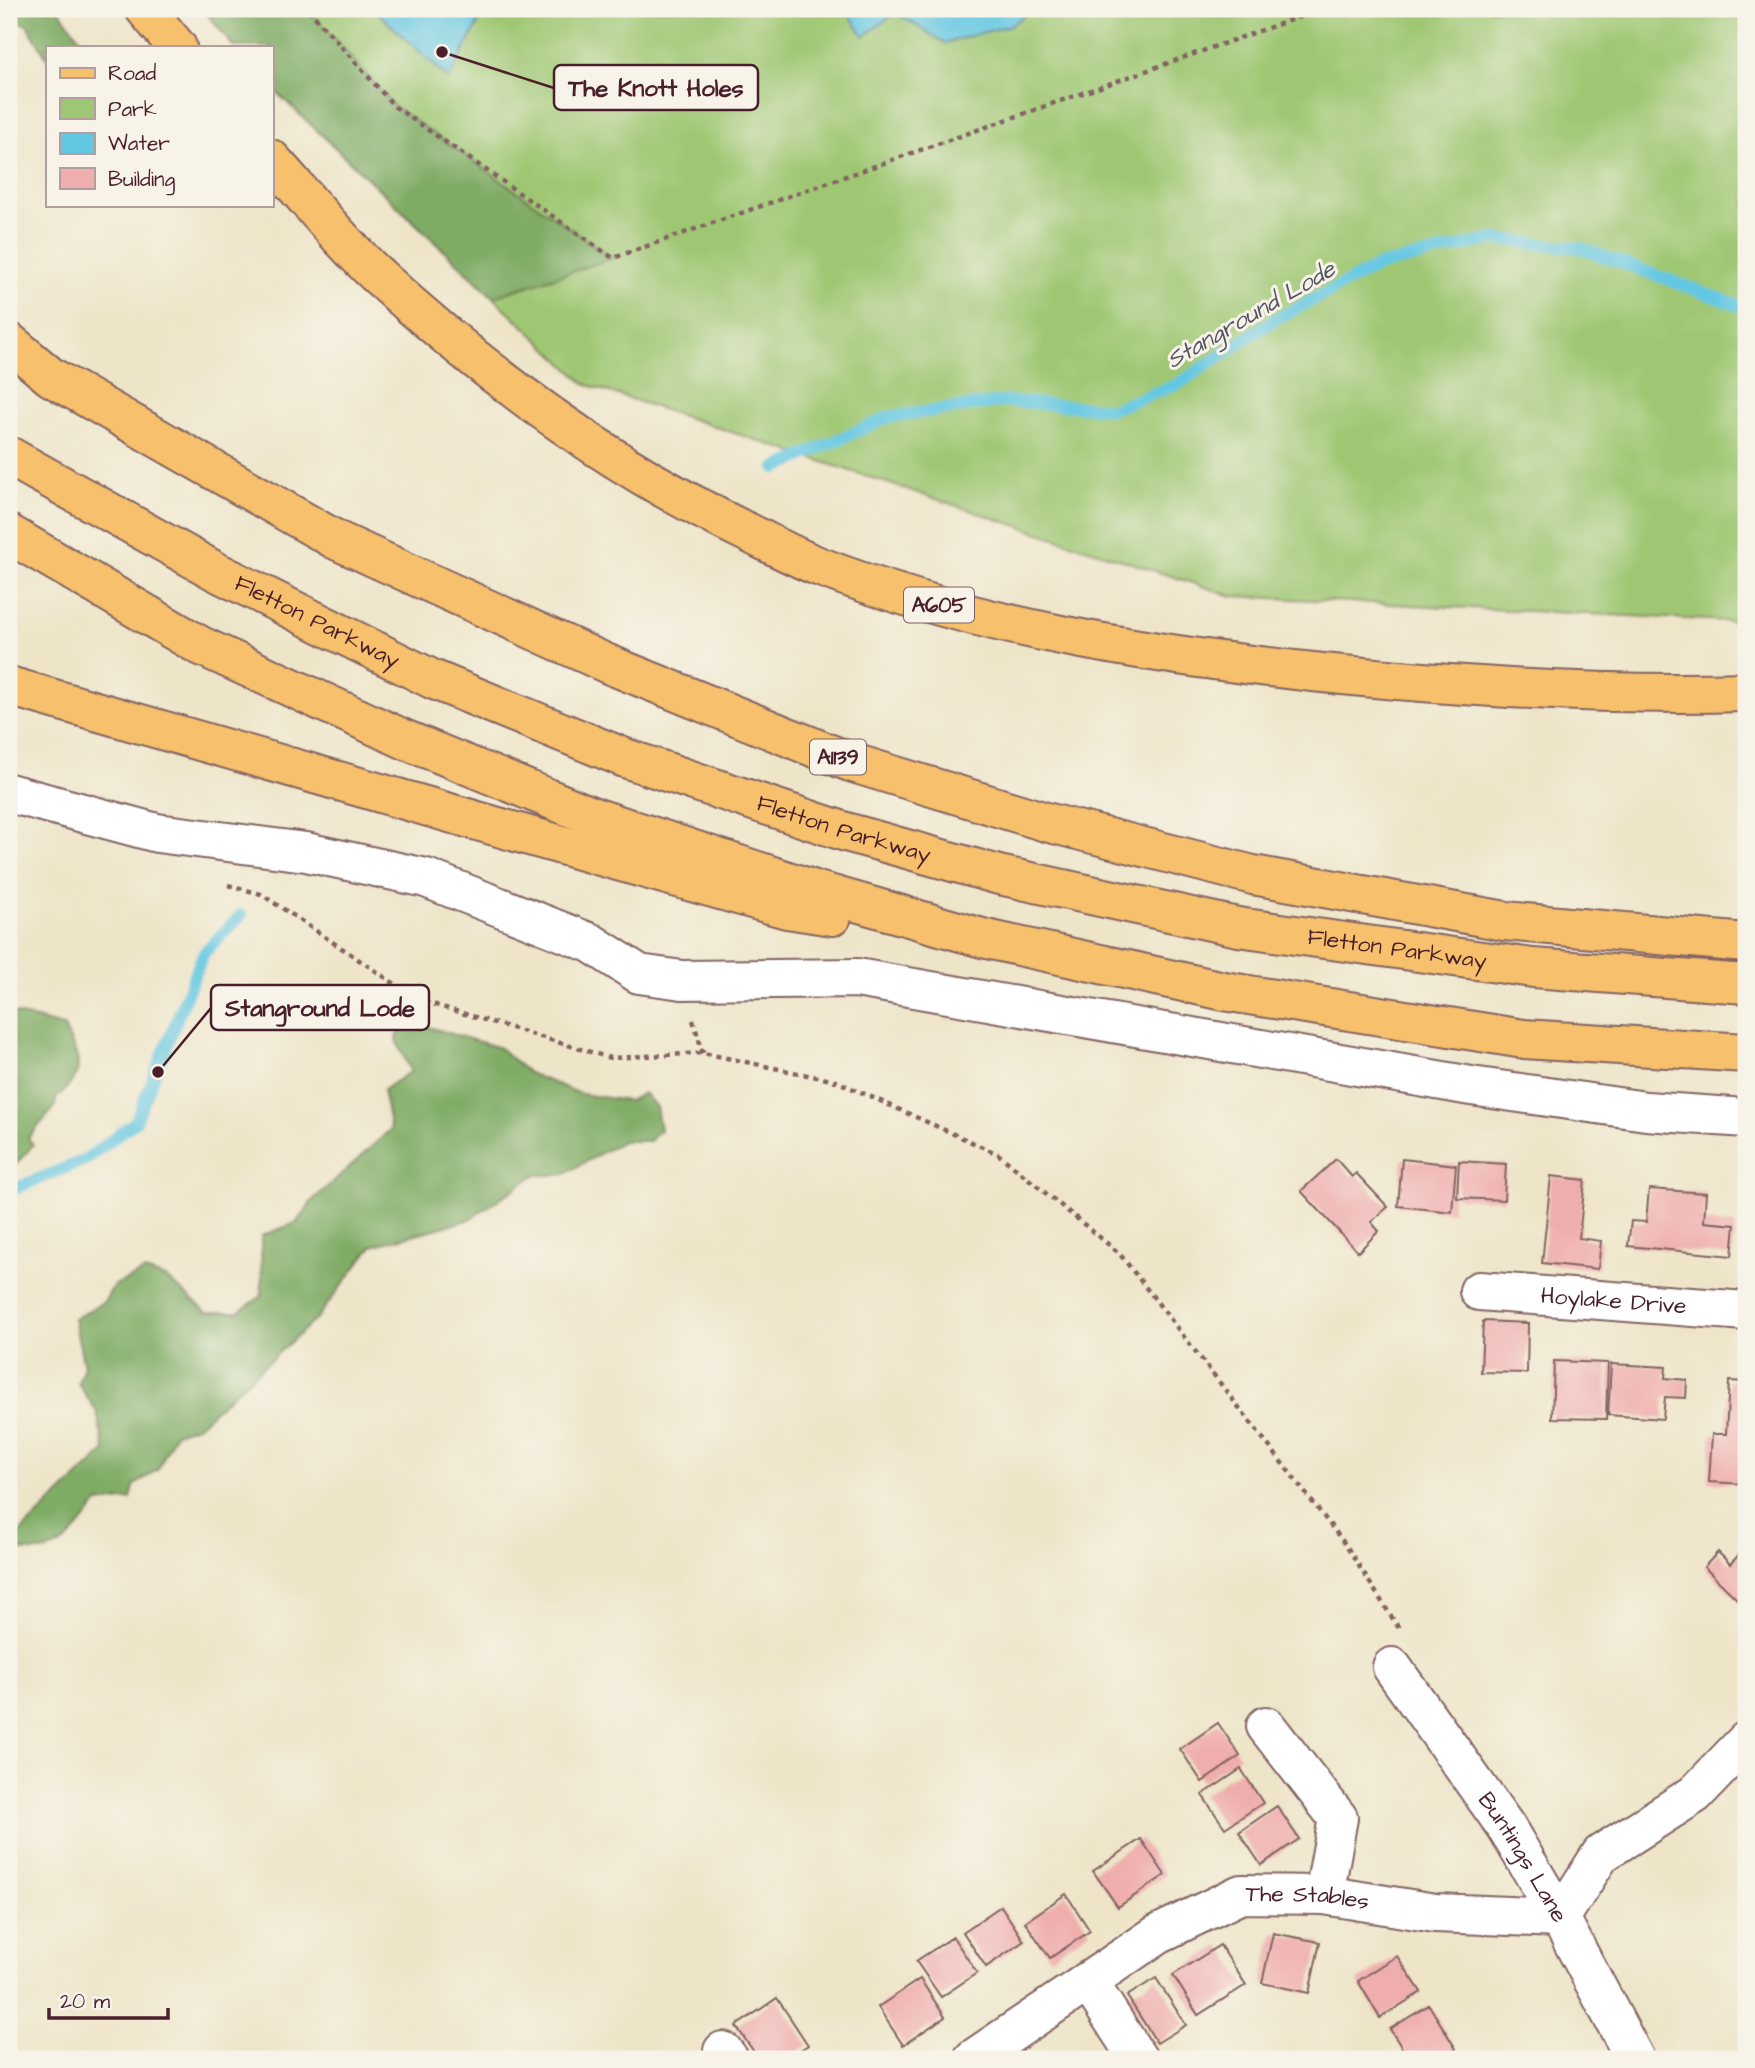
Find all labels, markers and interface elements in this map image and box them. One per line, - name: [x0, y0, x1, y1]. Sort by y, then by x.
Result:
- legend: [46, 46, 273, 206]
- text: Road: [108, 59, 156, 88]
- callout: The Knott Holes: [554, 65, 758, 110]
- text: The Knott Holes: [567, 72, 744, 106]
- text: Park: [108, 95, 157, 124]
- text: Water: [108, 129, 170, 158]
- text: Building: [108, 165, 176, 196]
- water label: Stanground Lode: [1160, 252, 1343, 378]
- street label: Fletton Parkway: [229, 567, 405, 677]
- road number: A605: [904, 588, 974, 622]
- road number: A1139: [810, 740, 866, 774]
- street label: Fletton Parkway: [753, 787, 935, 872]
- street label: Fletton Parkway: [1305, 921, 1489, 978]
- callout: Stanground Lode: [211, 985, 429, 1030]
- text: Stanground Lode: [224, 992, 415, 1027]
- street label: Hoylake Drive: [1540, 1280, 1688, 1322]
- street label: Buntings Lane: [1470, 1786, 1575, 1929]
- street label: The Stables: [1246, 1878, 1371, 1918]
- scale bar: [49, 1977, 168, 2021]
- text: 20 m: [60, 1987, 111, 2016]

